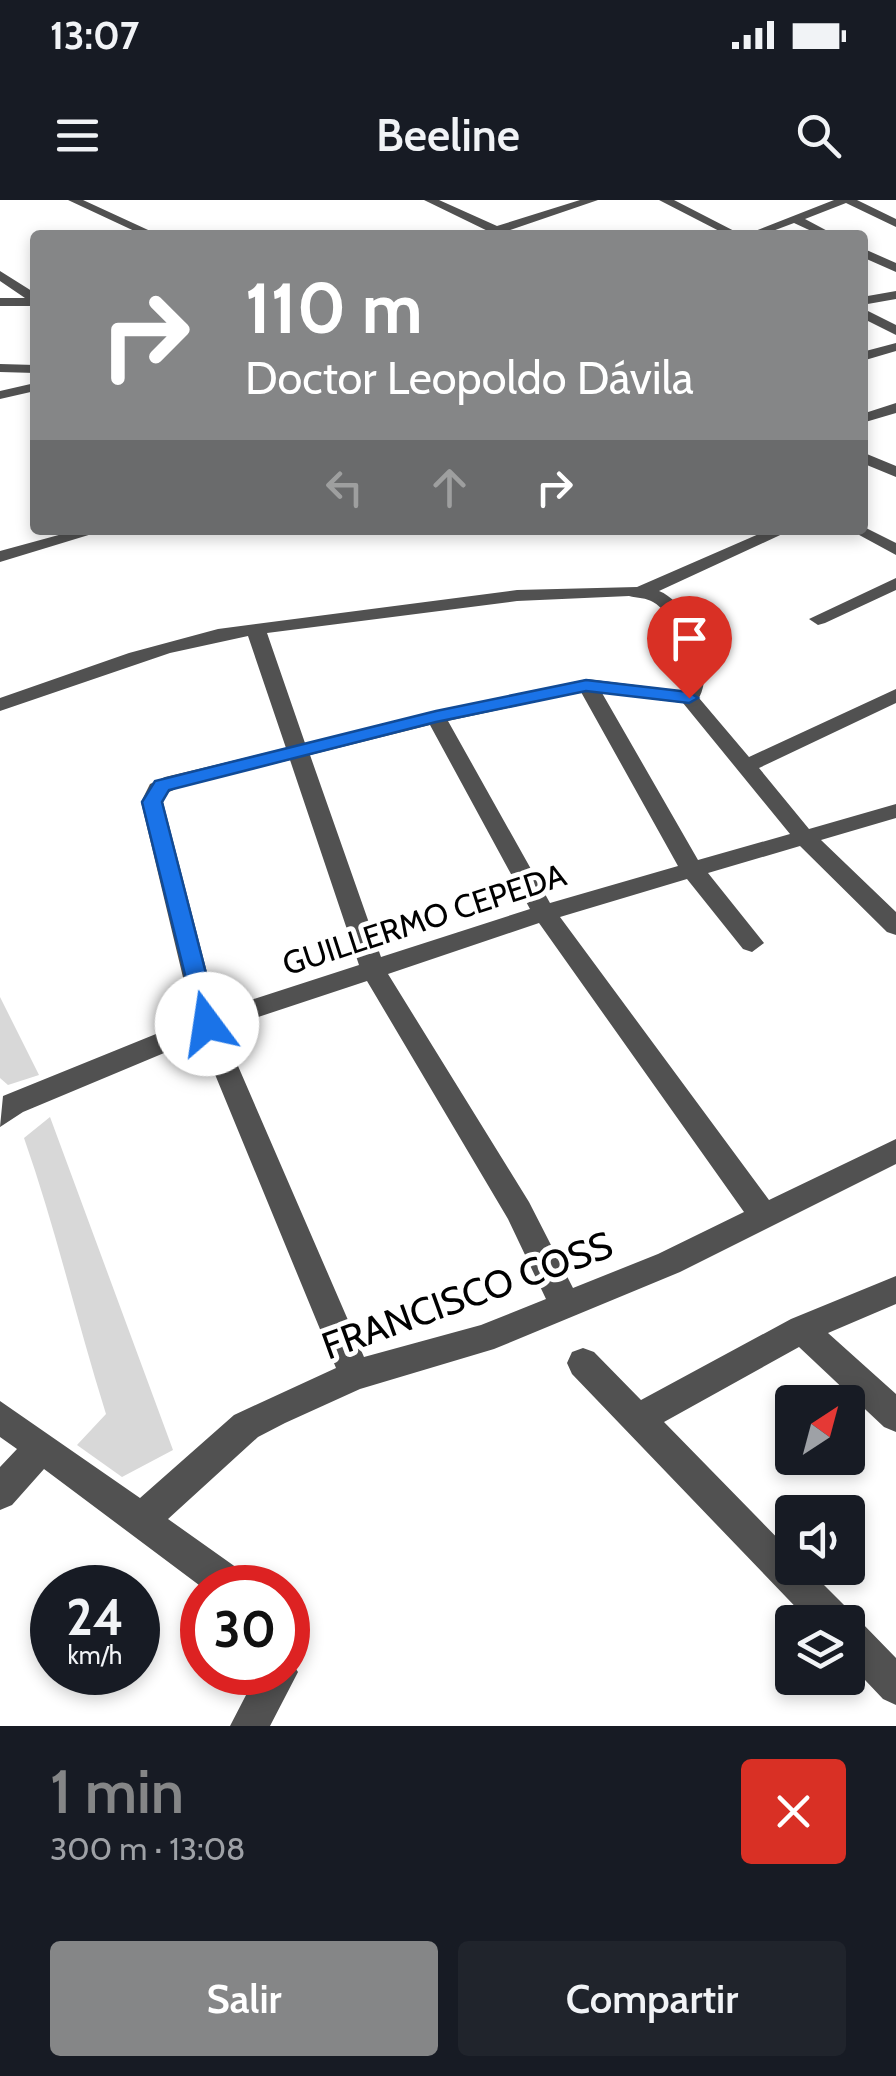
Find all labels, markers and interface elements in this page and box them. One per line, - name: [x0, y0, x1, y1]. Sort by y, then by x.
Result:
- text: 13:07: [50, 12, 139, 59]
- icon: menu: [50, 108, 105, 163]
- text: Beeline: [376, 108, 520, 162]
- icon: search: [791, 108, 846, 163]
- text: 110 m: [245, 265, 423, 351]
- icon: right: [80, 270, 210, 400]
- text: Doctor Leopoldo Dávila: [245, 351, 694, 405]
- icon: left: [317, 460, 372, 515]
- icon: ahead: [422, 460, 477, 515]
- icon: right: [527, 460, 582, 515]
- pin: [647, 596, 732, 699]
- icon: arrive: [662, 611, 717, 666]
- street label: GUILLERMO CEPEDA: [277, 855, 571, 983]
- position arrow: [155, 972, 259, 1076]
- street label: FRANCISCO COSS: [315, 1221, 619, 1369]
- north arrow: [775, 1385, 865, 1475]
- map controls: [775, 1385, 865, 1695]
- button: sound: [775, 1495, 865, 1585]
- speed limit sign: 30: [180, 1565, 310, 1695]
- text: 24: [66, 1587, 124, 1648]
- button: layers: [775, 1605, 865, 1695]
- text: km/h: [68, 1640, 122, 1670]
- text: 1 min: [50, 1755, 184, 1828]
- button: close: [741, 1759, 846, 1864]
- text: 300 m · 13:08: [50, 1829, 245, 1868]
- button: Salir: [50, 1941, 438, 2056]
- button: Compartir: [458, 1941, 846, 2056]

